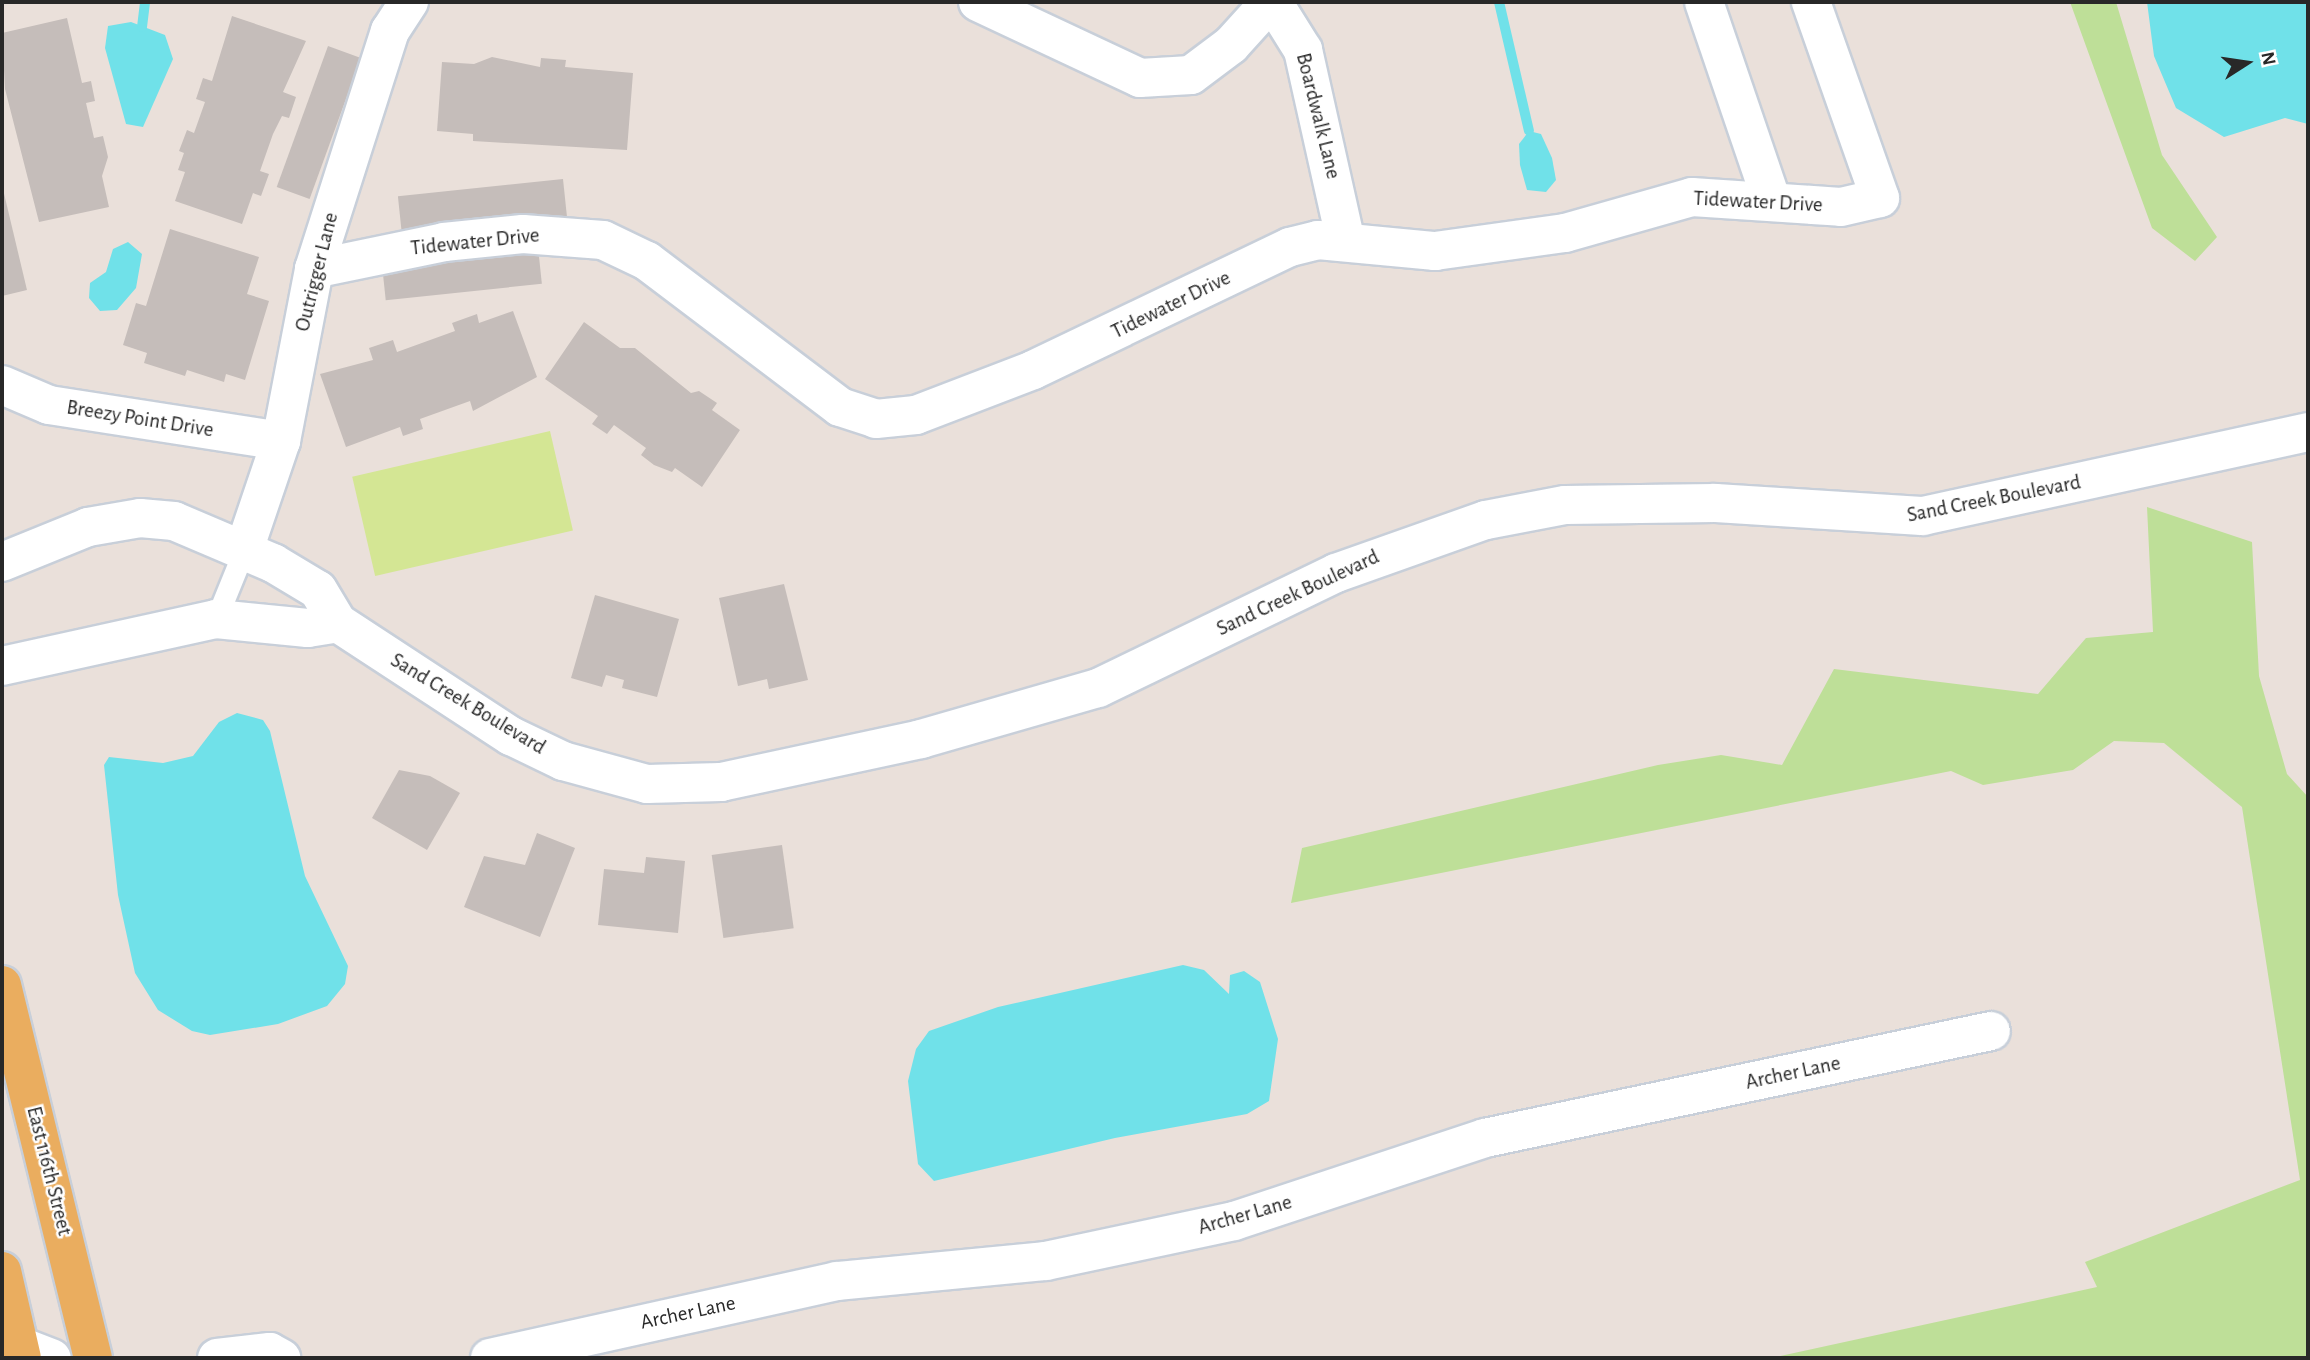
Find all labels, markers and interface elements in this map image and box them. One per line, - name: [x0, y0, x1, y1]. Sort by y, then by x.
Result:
- north arrow: [2212, 28, 2282, 98]
- street label: Boardwalk Lane: [1290, 50, 1346, 182]
- text: N: [2257, 50, 2279, 67]
- street label: Tidewater Drive: [1693, 186, 1823, 218]
- street label: Outrigger Lane: [290, 210, 344, 334]
- street label: Tidewater Drive: [409, 223, 541, 261]
- street label: Tidewater Drive: [1107, 265, 1235, 345]
- street label: Breezy Point Drive: [65, 395, 215, 443]
- street label: Sand Creek Boulevard: [1905, 470, 2083, 528]
- street label: Sand Creek Boulevard: [1213, 544, 1383, 642]
- street label: Sand Creek Boulevard: [386, 648, 550, 760]
- street label: Archer Lane: [1743, 1051, 1843, 1095]
- street label: East 116th Street: [21, 1104, 77, 1238]
- street label: Archer Lane: [1195, 1190, 1295, 1240]
- street label: Archer Lane: [638, 1291, 738, 1335]

